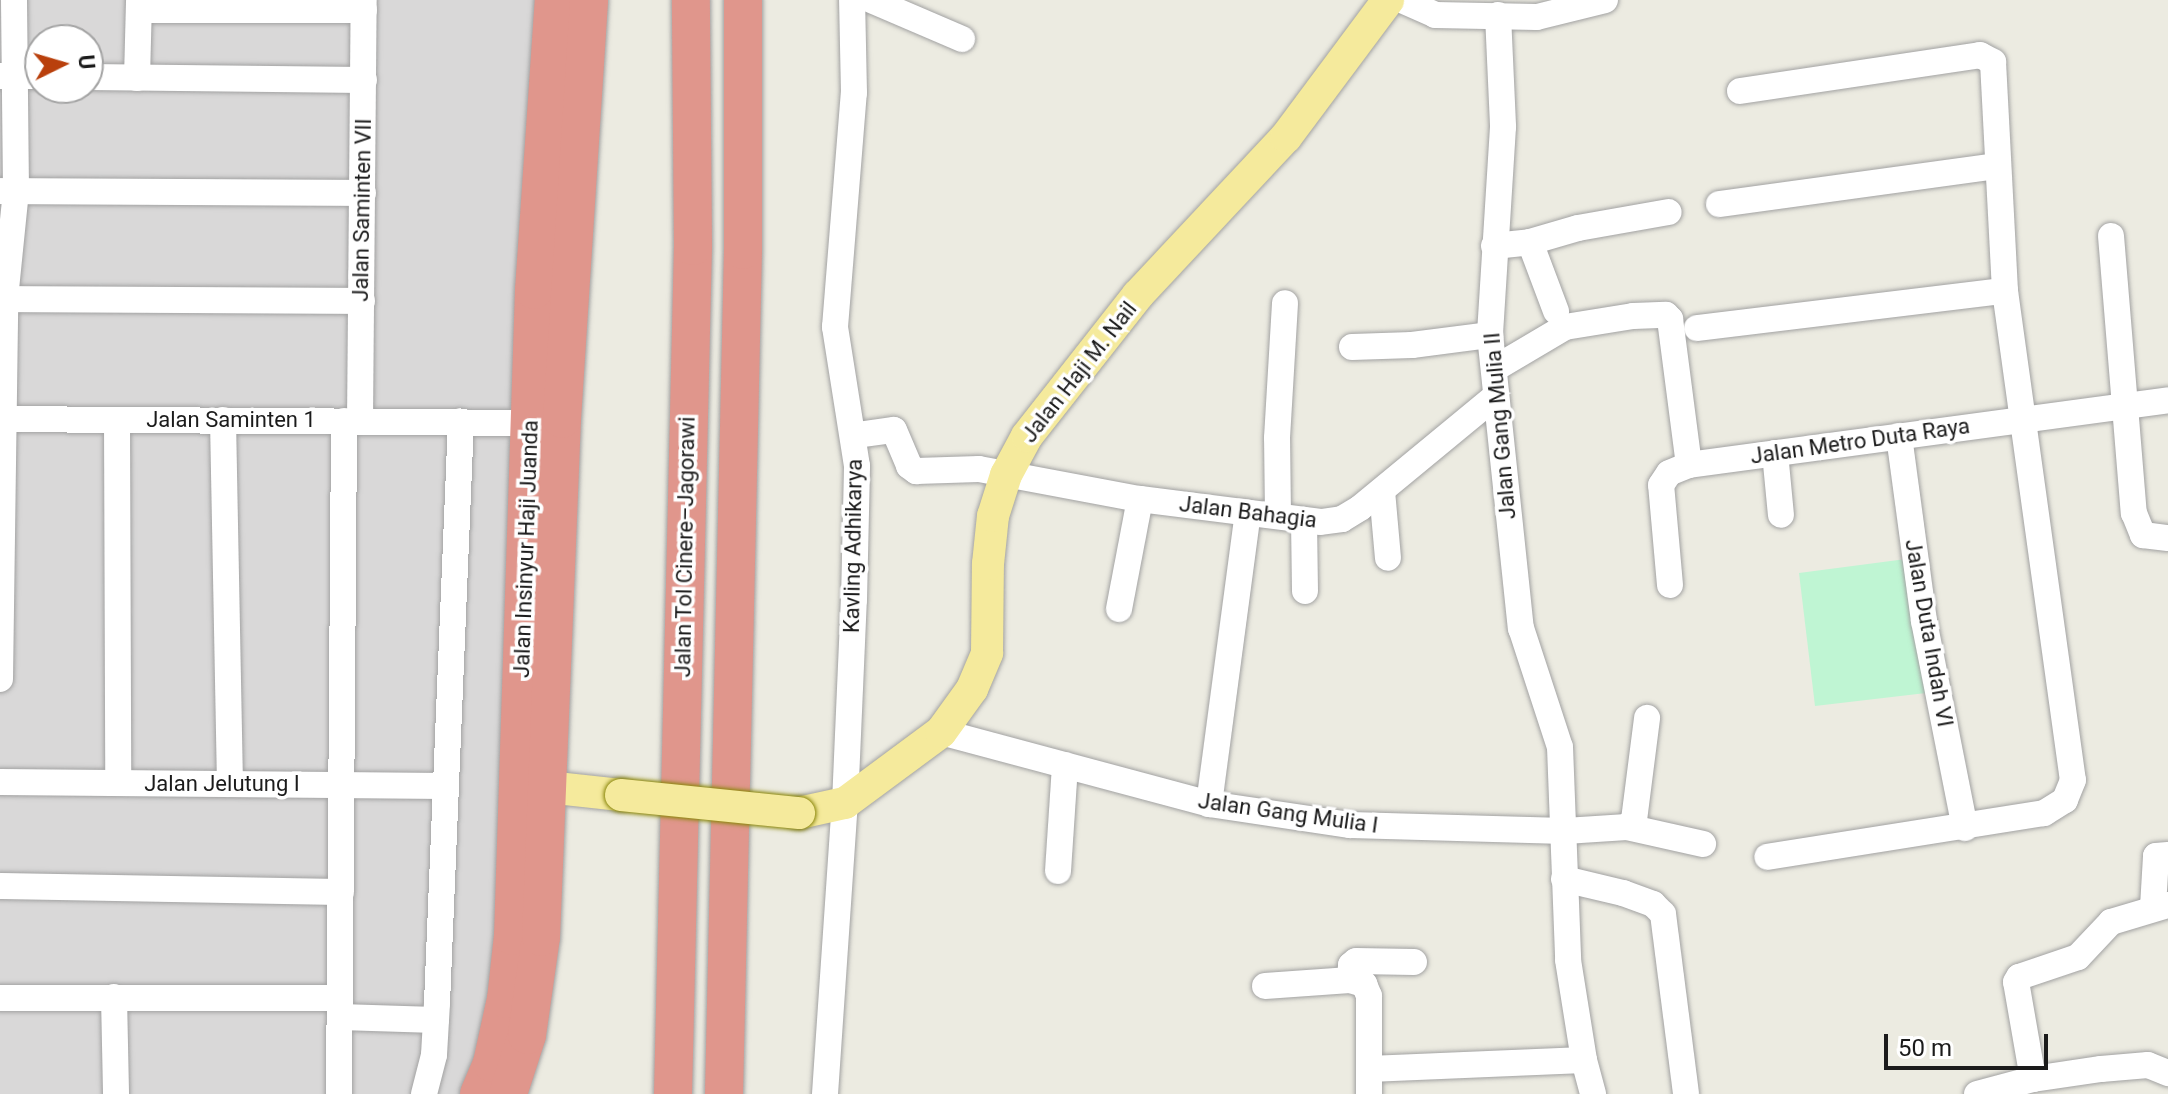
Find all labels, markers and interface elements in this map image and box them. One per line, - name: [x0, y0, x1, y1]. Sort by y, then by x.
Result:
- north arrow: [24, 24, 104, 104]
- text: U: [73, 54, 99, 70]
- street label: Jalan Saminten VII: [347, 118, 377, 302]
- street label: Jalan Haji M. Nail: [1016, 296, 1142, 448]
- street label: Jalan Gang Mulia II: [1479, 332, 1521, 520]
- street label: Jalan Saminten 1: [146, 407, 316, 433]
- street label: Jalan Metro Duta Raya: [1749, 413, 1971, 469]
- street label: Jalan Tol Cinere–Jagorawi: [670, 416, 700, 678]
- street label: Jalan Insinyur Haji Juanda: [508, 420, 544, 678]
- street label: Kavling Adhikarya: [838, 459, 868, 633]
- street label: Jalan Bahagia: [1178, 490, 1318, 534]
- street label: Jalan Duta Indah VI: [1899, 537, 1959, 729]
- street label: Jalan Jelutung I: [144, 771, 300, 797]
- street label: Jalan Gang Mulia I: [1196, 787, 1380, 839]
- scale bar: [1888, 1018, 2052, 1068]
- text: 50 m: [1898, 1034, 1952, 1062]

